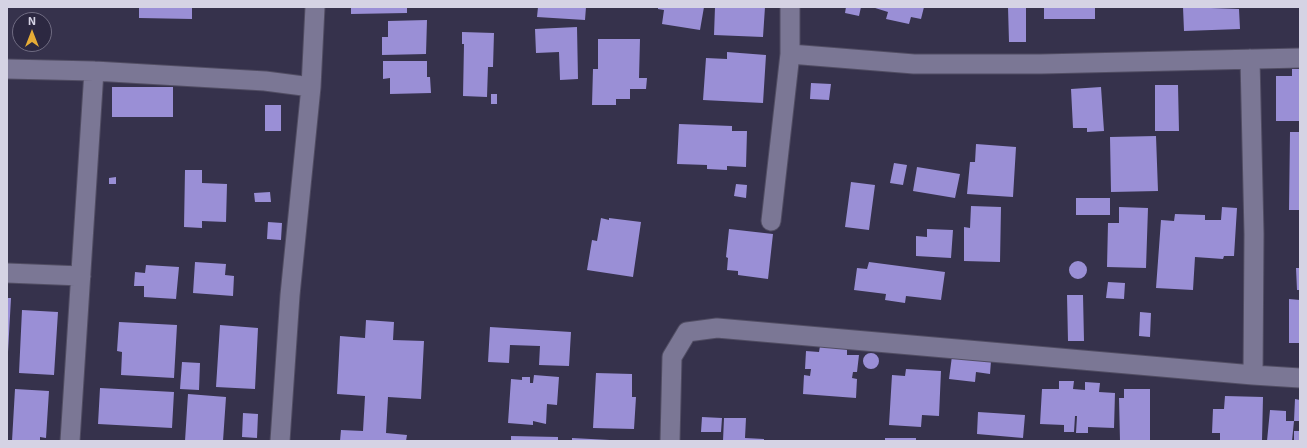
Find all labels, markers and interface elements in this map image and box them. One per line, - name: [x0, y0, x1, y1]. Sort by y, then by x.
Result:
- north arrow: [12, 12, 52, 52]
- text: N: [28, 14, 36, 27]

